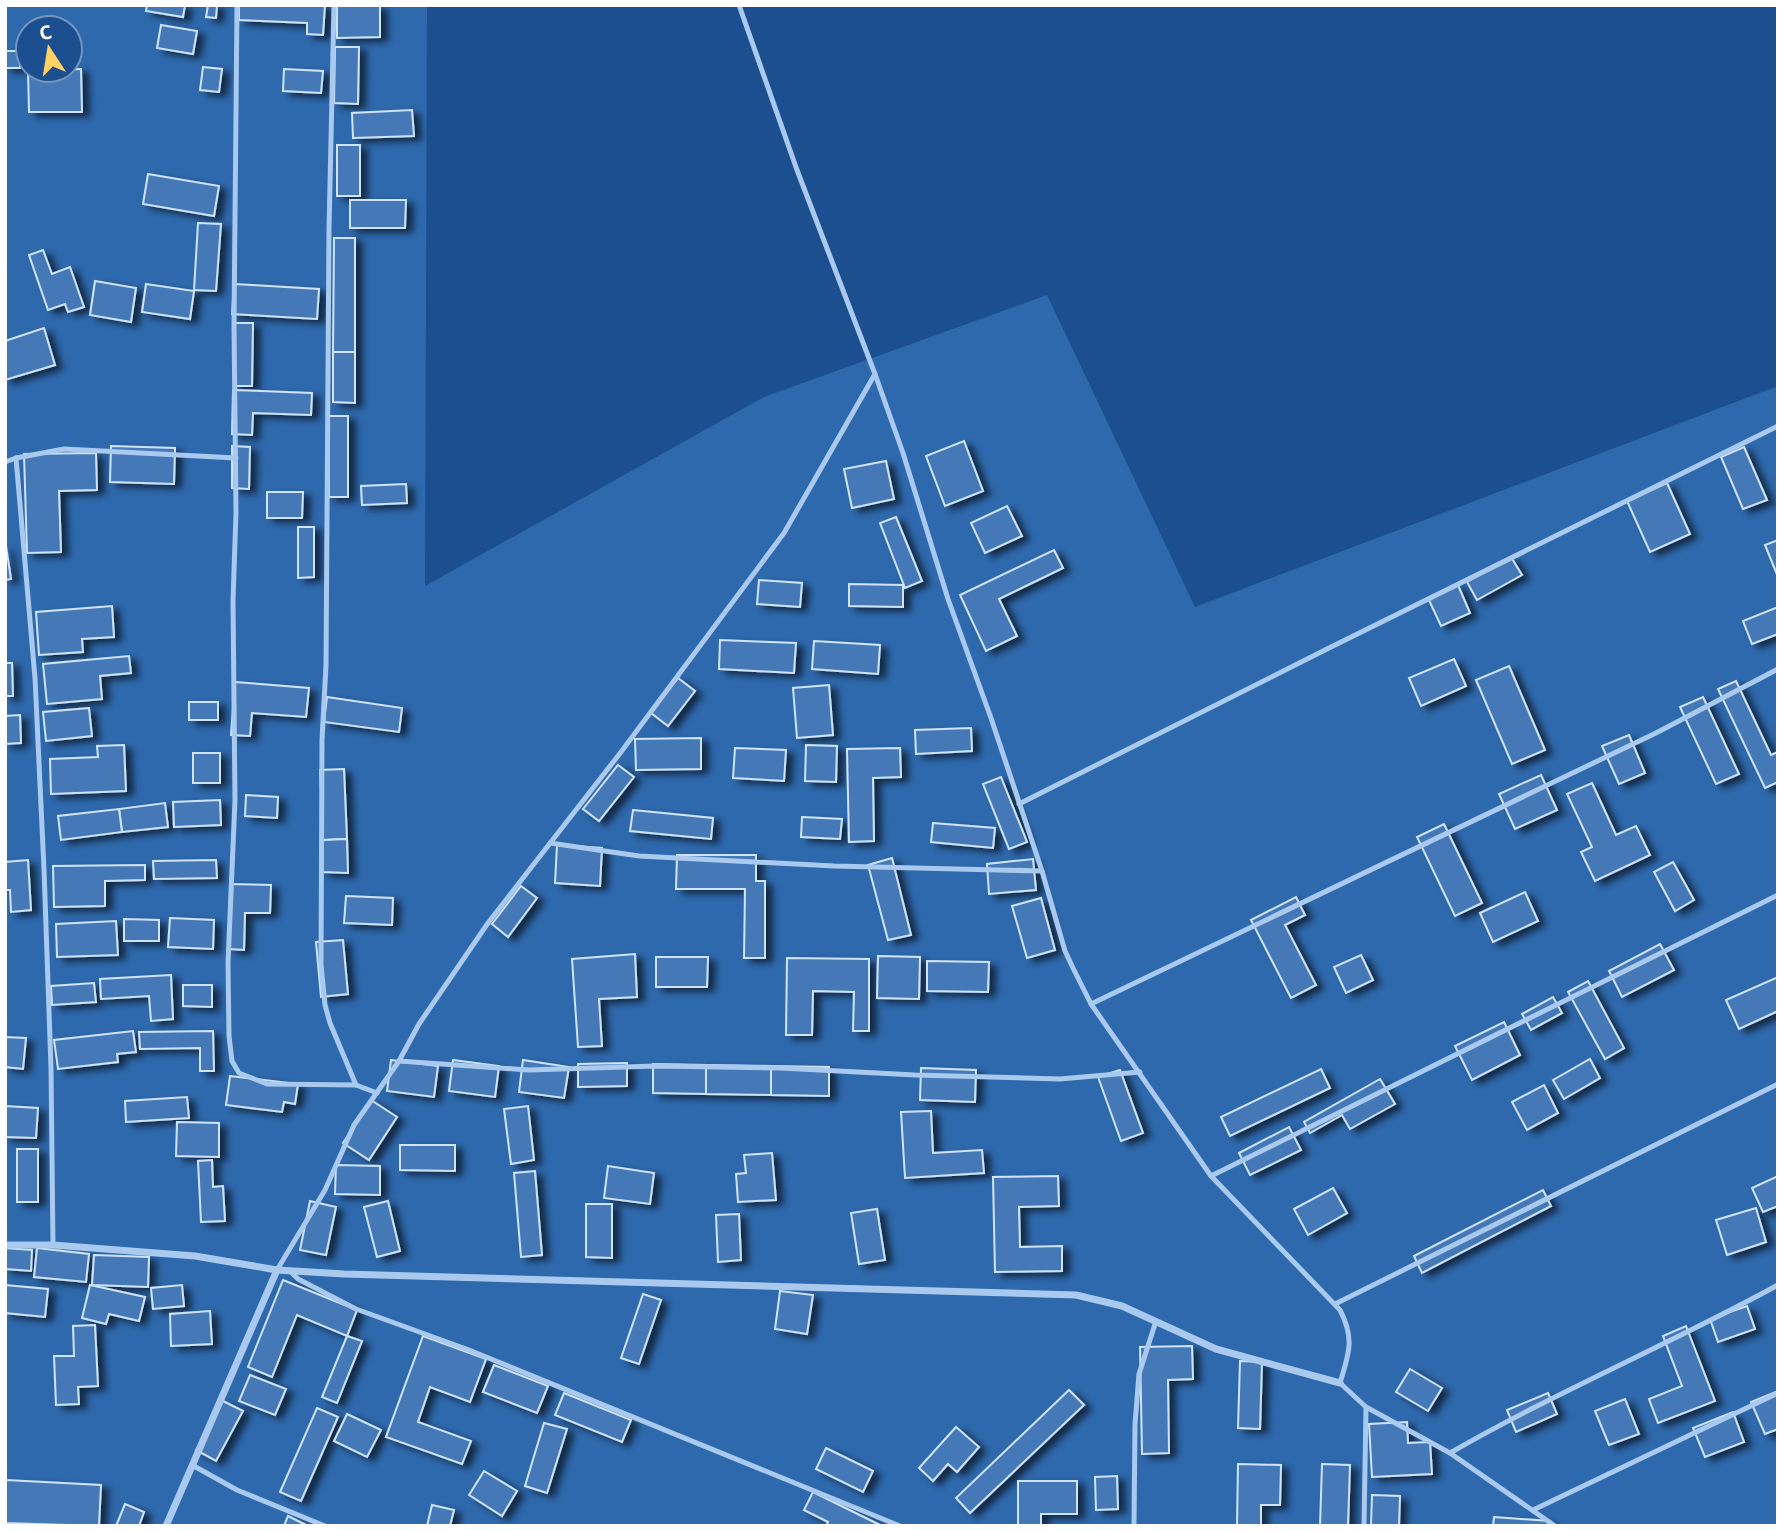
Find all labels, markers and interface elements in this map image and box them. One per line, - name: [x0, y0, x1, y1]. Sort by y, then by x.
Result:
- north arrow: [14, 14, 84, 84]
- text: С: [37, 18, 54, 46]

